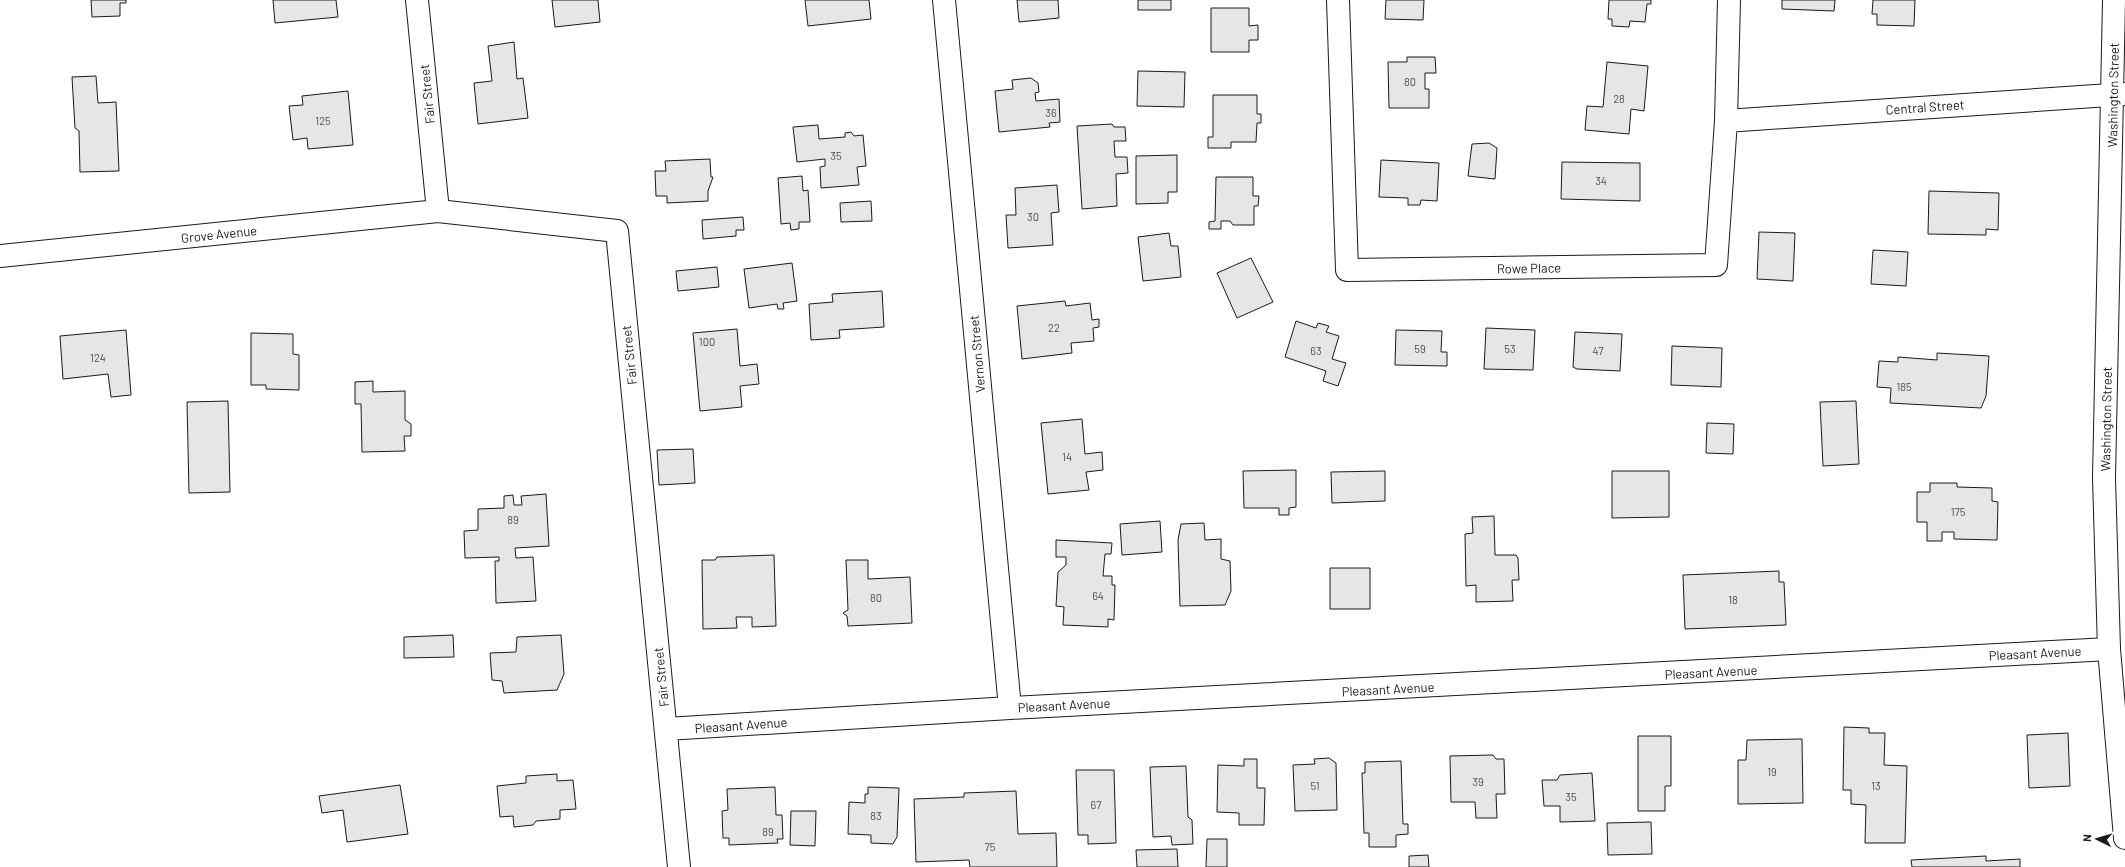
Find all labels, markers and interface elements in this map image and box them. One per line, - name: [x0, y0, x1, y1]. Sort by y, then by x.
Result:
- street label: Washington Street: [2104, 43, 2122, 147]
- street label: Fair Street: [416, 63, 438, 125]
- house number: 80: [1404, 75, 1416, 88]
- house number: 28: [1613, 92, 1625, 105]
- street label: Central Street: [1885, 96, 1965, 118]
- house number: 36: [1045, 106, 1057, 119]
- house number: 125: [315, 114, 331, 127]
- house number: 35: [830, 149, 842, 162]
- house number: 34: [1595, 174, 1607, 187]
- house number: 30: [1027, 210, 1039, 223]
- street label: Grove Avenue: [180, 222, 258, 246]
- street label: Rowe Place: [1497, 259, 1561, 277]
- street label: Vernon Street: [966, 315, 988, 393]
- house number: 22: [1048, 321, 1060, 334]
- street label: Fair Street: [618, 324, 640, 386]
- house number: 100: [699, 335, 715, 348]
- house number: 59: [1414, 342, 1426, 355]
- house number: 53: [1504, 342, 1516, 355]
- house number: 63: [1310, 344, 1322, 357]
- house number: 47: [1593, 344, 1603, 357]
- house number: 124: [90, 351, 106, 364]
- street label: Washington Street: [2097, 367, 2115, 471]
- house number: 185: [1896, 380, 1912, 393]
- house number: 14: [1062, 450, 1072, 463]
- house number: 175: [1951, 505, 1966, 518]
- house number: 89: [507, 513, 519, 526]
- house number: 64: [1092, 589, 1104, 602]
- house number: 80: [870, 591, 882, 604]
- house number: 18: [1728, 593, 1738, 606]
- street label: Pleasant Avenue: [1988, 643, 2082, 663]
- street label: Fair Street: [650, 646, 672, 708]
- street label: Pleasant Avenue: [1664, 662, 1758, 682]
- street label: Pleasant Avenue: [1341, 679, 1435, 699]
- street label: Pleasant Avenue: [1017, 695, 1111, 715]
- street label: Pleasant Avenue: [694, 714, 788, 736]
- house number: 19: [1767, 765, 1777, 778]
- house number: 39: [1472, 775, 1484, 788]
- house number: 51: [1310, 779, 1320, 792]
- house number: 13: [1871, 779, 1881, 792]
- house number: 35: [1565, 790, 1577, 803]
- house number: 67: [1091, 798, 1101, 811]
- house number: 83: [870, 809, 882, 822]
- north arrow: [2077, 819, 2117, 859]
- house number: 89: [762, 825, 774, 838]
- text: N: [2080, 834, 2093, 842]
- house number: 75: [985, 840, 996, 853]

